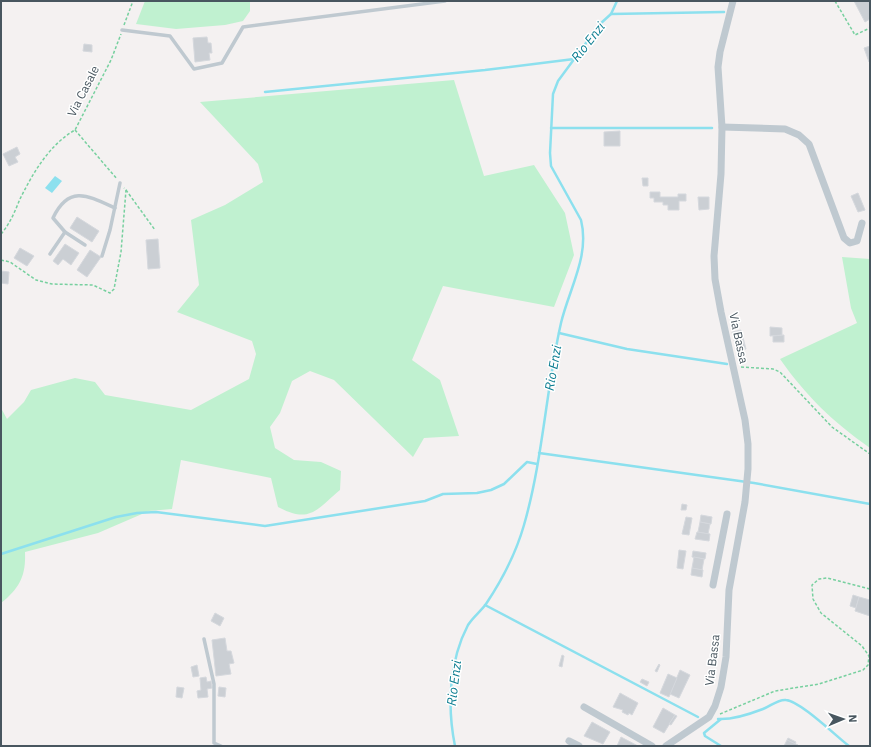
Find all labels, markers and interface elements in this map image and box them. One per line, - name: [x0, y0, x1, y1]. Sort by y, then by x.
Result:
- water label: Rio Enzi: [567, 18, 609, 65]
- street label: Via Casale: [64, 62, 102, 119]
- street label: Via Bassa: [726, 311, 752, 365]
- water label: Rio Enzi: [541, 343, 565, 392]
- street label: Via Bassa: [701, 633, 723, 687]
- water label: Rio Enzi: [443, 659, 465, 707]
- north arrow: [823, 699, 863, 739]
- text: N: [846, 714, 860, 723]

